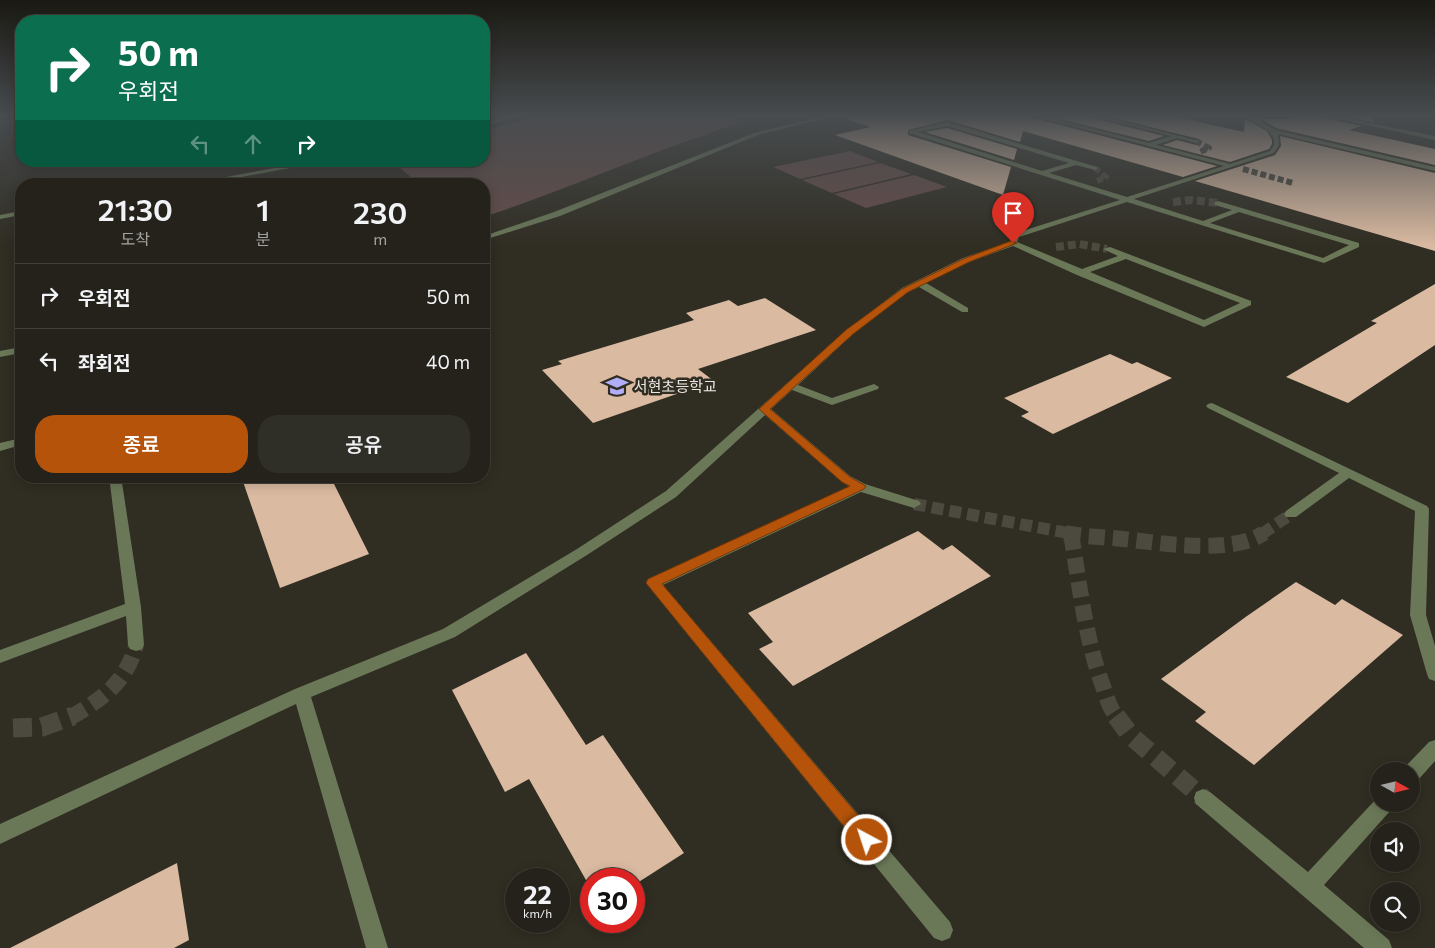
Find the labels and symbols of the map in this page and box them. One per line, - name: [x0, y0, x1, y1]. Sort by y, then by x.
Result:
- pin: [992, 192, 1034, 243]
- school or university icon: 서현초등학교: [604, 373, 630, 399]
- place label: 서현초등학교: [634, 377, 717, 395]
- north arrow: [1370, 762, 1420, 812]
- position arrow: [840, 813, 892, 865]
- speed limit sign: 30: [580, 868, 645, 933]

